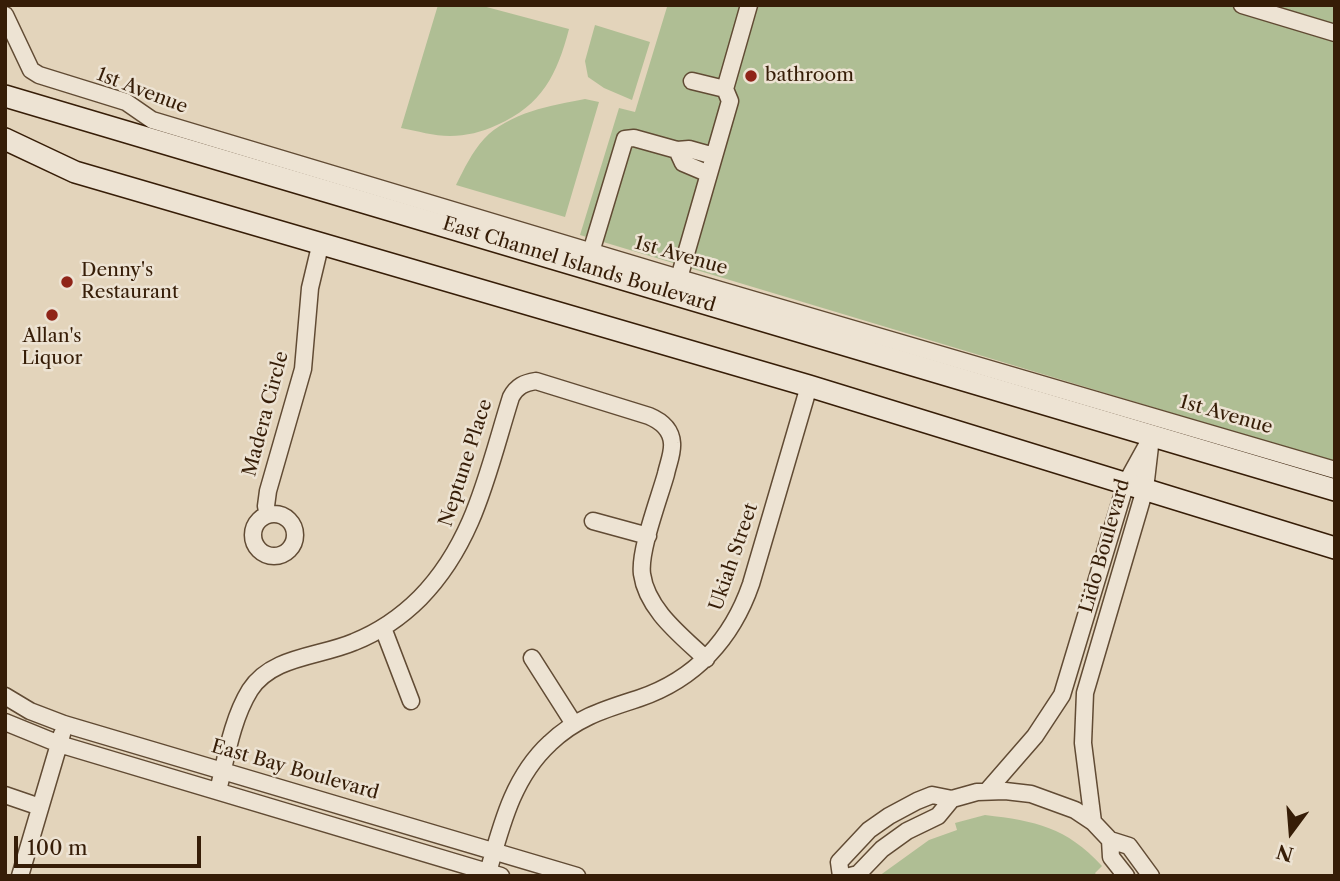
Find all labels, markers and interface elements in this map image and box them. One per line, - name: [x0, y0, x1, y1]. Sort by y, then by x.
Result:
- street label: 1st Avenue: [93, 63, 191, 119]
- place label: bathroom: [765, 65, 854, 87]
- marker: bathroom: [743, 68, 759, 84]
- street label: East Channel Islands Boulevard: [440, 213, 718, 317]
- street label: 1st Avenue: [632, 232, 730, 280]
- place label: Denny's Restaurant: [81, 260, 179, 304]
- marker: Denny's Restaurant: [59, 274, 75, 290]
- marker: Allan's Liquor: [44, 307, 60, 323]
- place label: Allan's Liquor: [21, 326, 83, 370]
- street label: Madera Circle: [238, 349, 294, 479]
- street label: 1st Avenue: [1177, 391, 1275, 439]
- street label: Neptune Place: [435, 397, 497, 529]
- street label: Lido Boulevard: [1075, 476, 1135, 616]
- street label: Ukiah Street: [705, 500, 763, 614]
- street label: East Bay Boulevard: [209, 735, 381, 805]
- north arrow: [1256, 797, 1326, 867]
- scale bar: [18, 822, 205, 866]
- text: 100 m: [27, 835, 88, 860]
- text: N: [1274, 839, 1296, 866]

